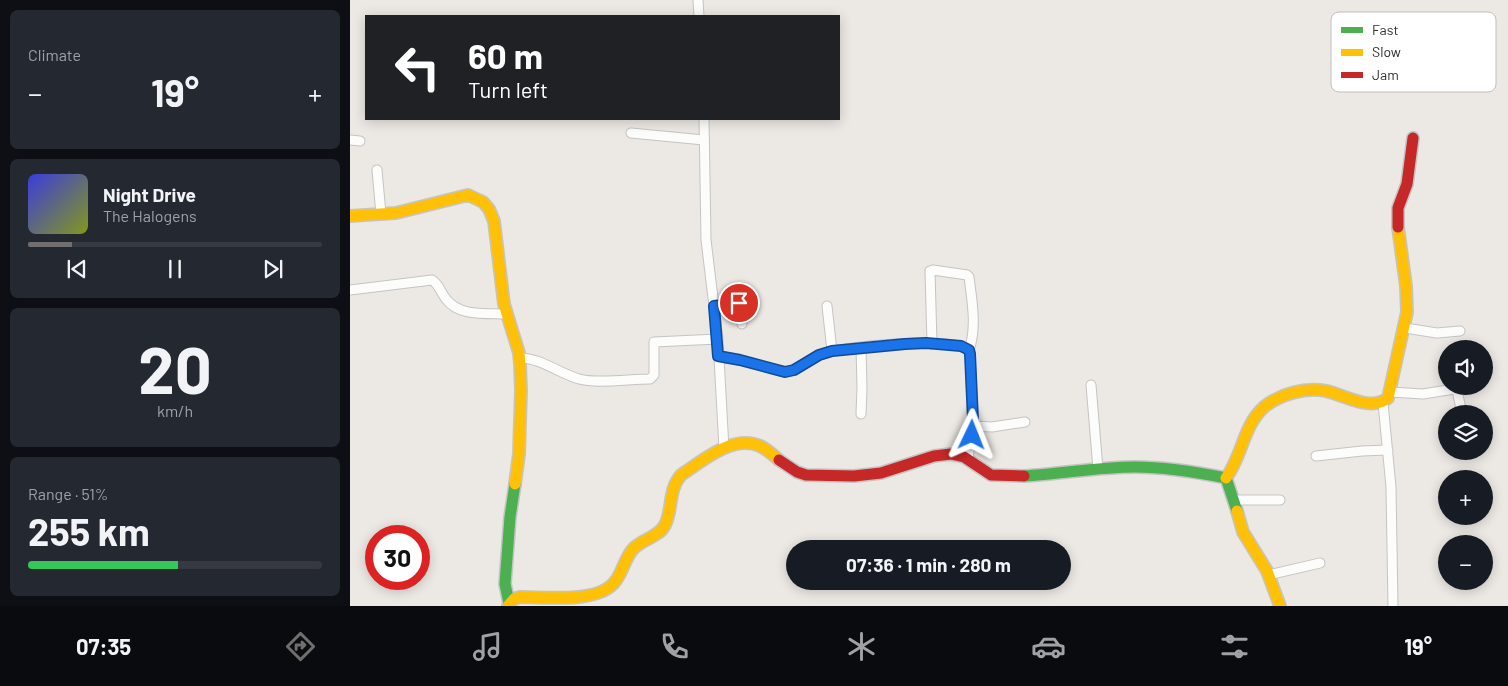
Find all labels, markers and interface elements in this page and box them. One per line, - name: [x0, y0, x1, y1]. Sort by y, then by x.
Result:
- legend: [1331, 12, 1496, 92]
- text: Fast: [1372, 21, 1398, 38]
- text: 60 m: [468, 34, 543, 76]
- icon: left: [385, 35, 450, 100]
- text: Slow: [1372, 43, 1401, 60]
- text: Climate: [28, 45, 81, 64]
- text: Jam: [1372, 66, 1399, 83]
- text: 19°: [151, 69, 199, 115]
- text: −: [28, 76, 42, 110]
- text: +: [308, 76, 322, 110]
- text: Turn left: [468, 76, 548, 102]
- text: Night Drive: [103, 183, 196, 206]
- text: The Halogens: [103, 206, 197, 225]
- icon: previous: [63, 255, 91, 283]
- icon: pause: [161, 255, 189, 283]
- icon: next: [259, 255, 287, 283]
- pin: [718, 282, 760, 324]
- icon: arrive: [725, 289, 753, 317]
- text: 20: [138, 329, 212, 407]
- map controls: [1438, 340, 1493, 590]
- button: sound: [1438, 340, 1493, 395]
- text: km/h: [157, 401, 193, 420]
- button: layers: [1438, 405, 1493, 460]
- position arrow: [945, 408, 997, 460]
- button: +: [1438, 470, 1493, 525]
- text: Range · 51%: [28, 484, 108, 503]
- text: 255 km: [28, 508, 150, 554]
- speed limit sign: 30: [365, 525, 430, 590]
- button: −: [1438, 535, 1493, 590]
- text: 07:36 · 1 min · 280 m: [846, 553, 1011, 576]
- icon: directions: [283, 629, 318, 664]
- icon: music: [470, 629, 505, 664]
- icon: phone: [657, 629, 692, 664]
- icon: climate: [844, 629, 879, 664]
- icon: car: [1031, 629, 1066, 664]
- icon: filters: [1217, 629, 1252, 664]
- text: 07:35: [76, 633, 131, 659]
- text: 19°: [1404, 633, 1432, 659]

